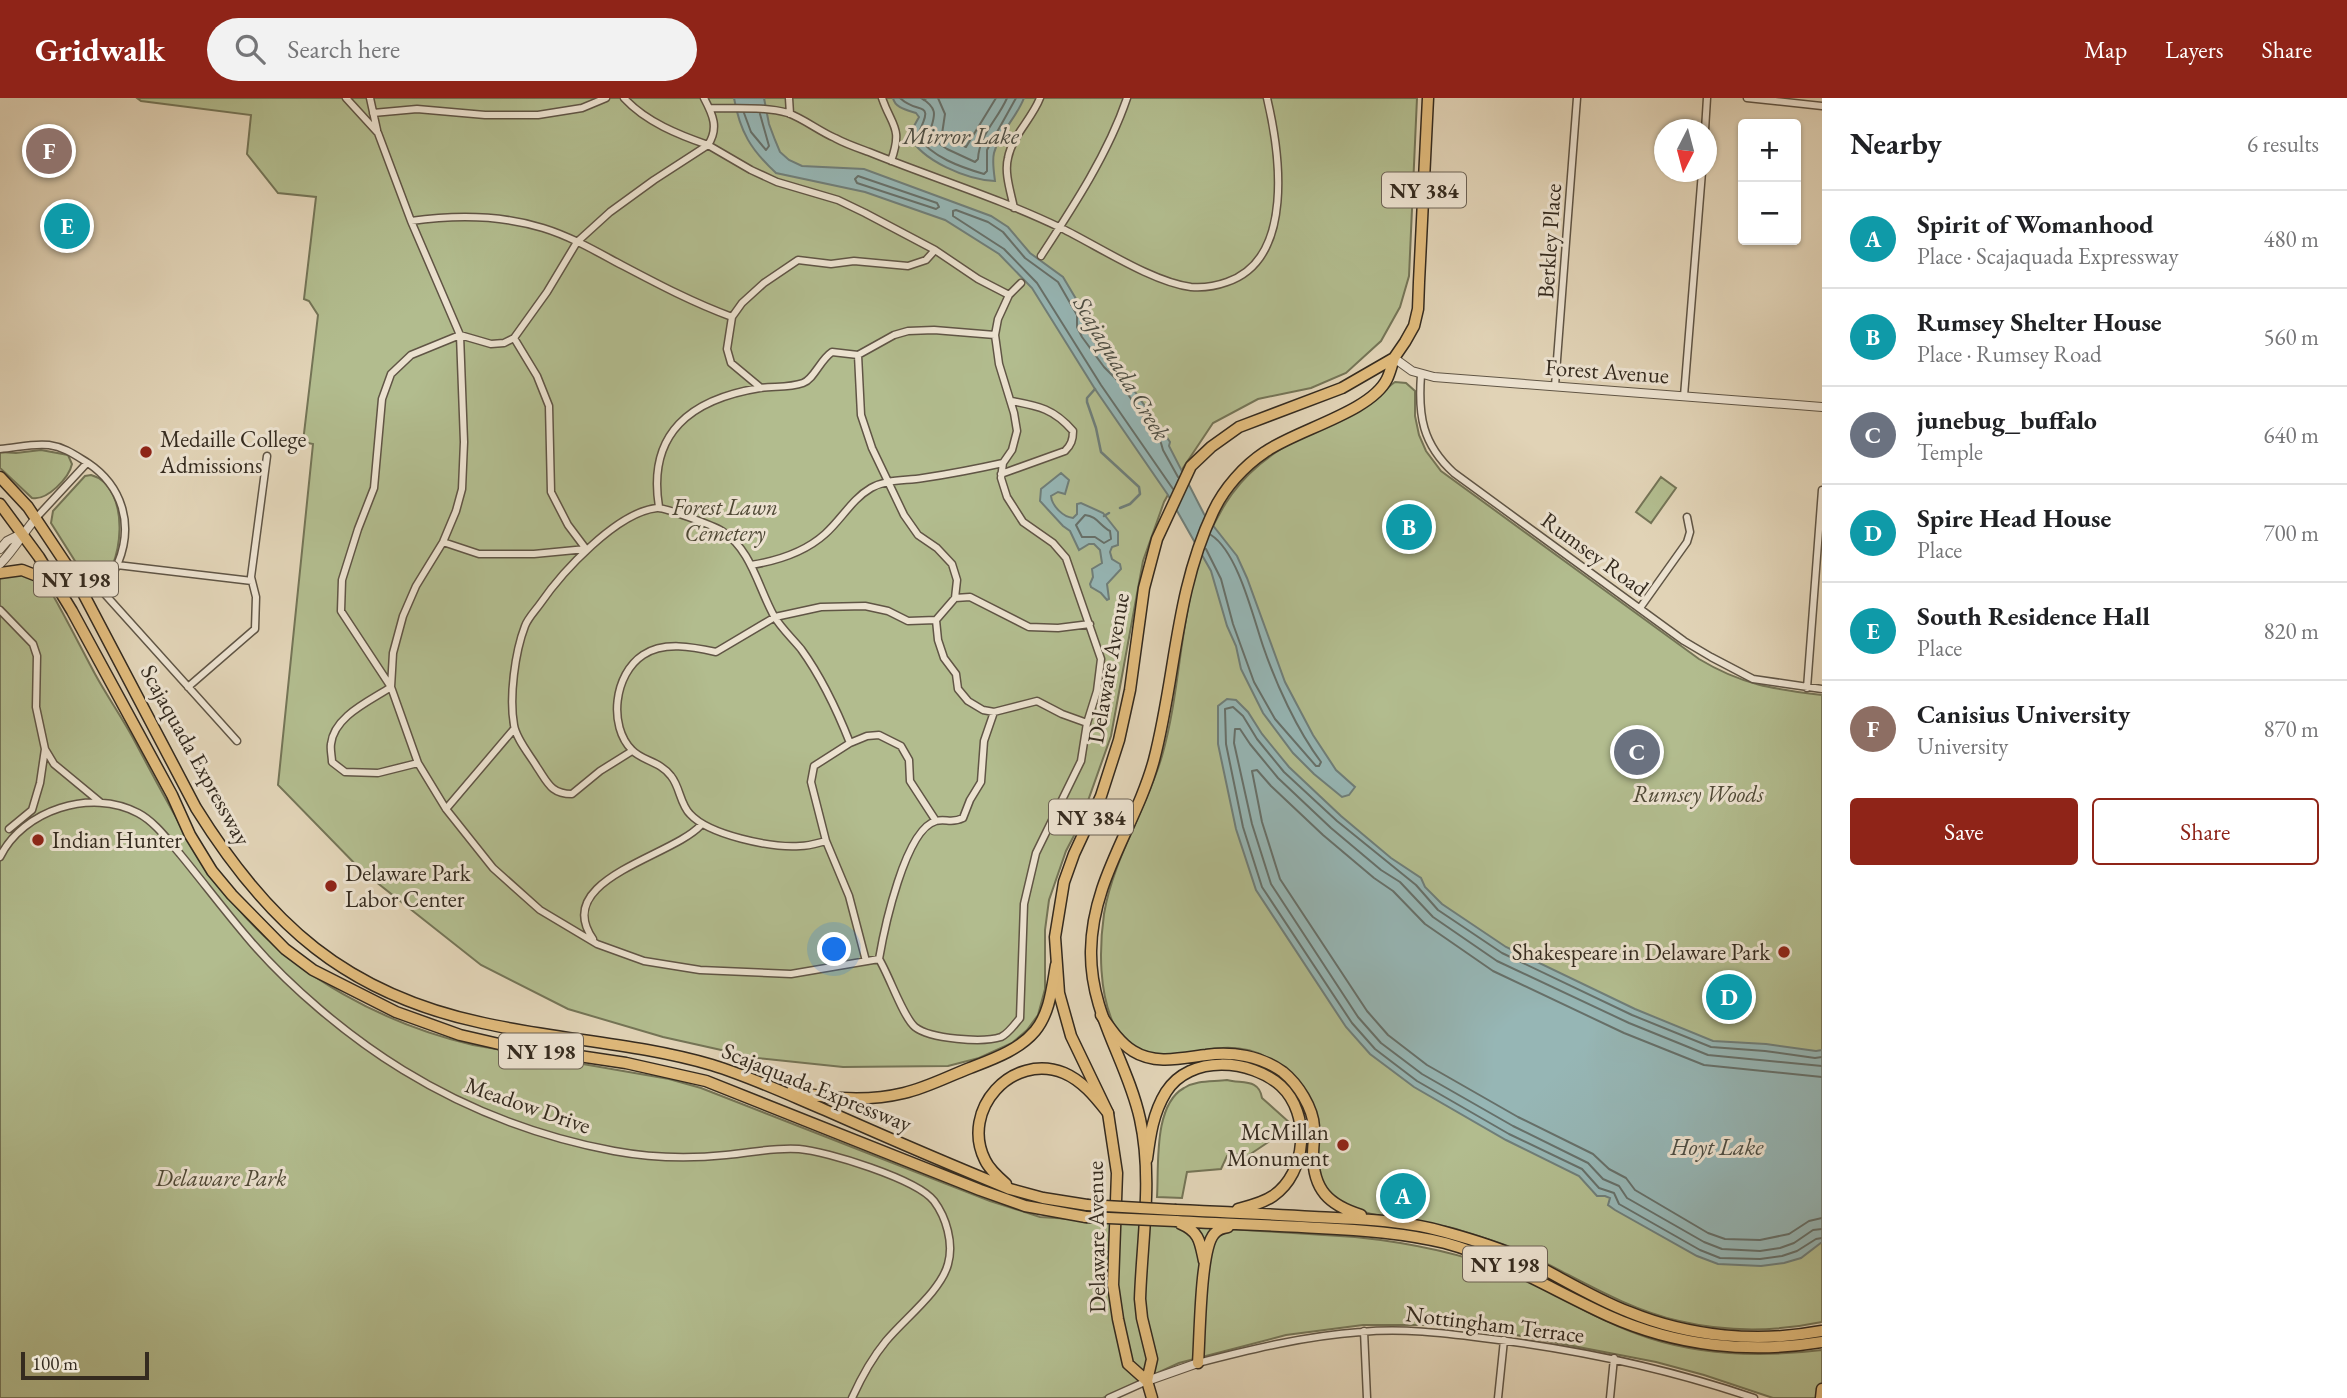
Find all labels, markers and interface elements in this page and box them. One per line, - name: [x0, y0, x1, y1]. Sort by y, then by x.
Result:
- search box: [207, 18, 697, 81]
- text: Gridwalk: [35, 28, 165, 71]
- icon: search: [231, 30, 269, 68]
- text: Search here: [287, 32, 400, 66]
- text: Map: [2084, 34, 2127, 65]
- text: Layers: [2165, 34, 2224, 65]
- text: Share: [2262, 34, 2312, 65]
- north arrow: [1654, 119, 1717, 182]
- map controls: [1738, 119, 1801, 245]
- button: +: [1738, 119, 1801, 182]
- water label: Mirror Lake: [901, 120, 1020, 151]
- text: Nearby: [1850, 124, 1942, 163]
- pin: F: [26, 125, 72, 177]
- text: 6 results: [2247, 129, 2319, 159]
- road number: NY 384: [1382, 172, 1466, 208]
- street label: Berkley Place: [1530, 182, 1568, 300]
- button: −: [1738, 182, 1801, 245]
- pin: E: [44, 200, 90, 252]
- text: Spirit of Womanhood: [1917, 207, 2154, 241]
- text: A: [1865, 224, 1881, 254]
- text: 480 m: [2263, 224, 2319, 254]
- text: Place · Scajaquada Expressway: [1917, 241, 2179, 271]
- water label: Scajaquada Creek: [1065, 289, 1177, 447]
- text: Rumsey Shelter House: [1917, 305, 2162, 339]
- text: B: [1866, 322, 1880, 352]
- text: 560 m: [2263, 322, 2319, 352]
- text: Place · Rumsey Road: [1917, 339, 2102, 369]
- street label: Forest Avenue: [1544, 352, 1670, 390]
- text: junebug_buffalo: [1917, 403, 2097, 437]
- text: C: [1865, 420, 1881, 450]
- text: 640 m: [2263, 420, 2319, 450]
- place label: Medaille College Admissions: [159, 424, 306, 480]
- text: Temple: [1917, 437, 1983, 467]
- marker: Medaille College Admissions: [138, 444, 154, 460]
- park label: Forest Lawn Cemetery: [671, 492, 778, 548]
- pin: B: [1386, 501, 1432, 553]
- text: Spire Head House: [1917, 501, 2111, 535]
- street label: Rumsey Road: [1535, 505, 1655, 603]
- text: D: [1864, 518, 1882, 548]
- text: 700 m: [2263, 518, 2319, 548]
- text: Place: [1917, 535, 1962, 565]
- road number: NY 198: [34, 561, 118, 596]
- street label: Delaware Avenue: [1080, 590, 1136, 746]
- text: South Residence Hall: [1917, 599, 2150, 633]
- text: E: [1866, 616, 1880, 646]
- text: 820 m: [2263, 616, 2319, 646]
- text: Place: [1917, 633, 1962, 663]
- street label: Scajaquada Expressway: [134, 659, 259, 852]
- text: Canisius University: [1917, 697, 2130, 731]
- text: F: [1867, 714, 1879, 744]
- text: 870 m: [2263, 714, 2319, 744]
- pin: C: [1614, 726, 1660, 778]
- text: University: [1917, 731, 2008, 761]
- park label: Rumsey Woods: [1632, 779, 1764, 809]
- button: Save: [1850, 798, 2078, 865]
- button: Share: [2092, 798, 2319, 865]
- road number: NY 384: [1049, 800, 1133, 834]
- place label: Indian Hunter: [52, 825, 182, 855]
- marker: Indian Hunter: [30, 832, 46, 848]
- place label: Delaware Park Labor Center: [345, 858, 472, 914]
- marker: Delaware Park Labor Center: [323, 878, 339, 894]
- your location: [817, 932, 851, 966]
- place label: Shakespeare in Delaware Park: [1512, 937, 1771, 967]
- marker: Shakespeare in Delaware Park: [1776, 944, 1792, 960]
- pin: D: [1706, 971, 1752, 1023]
- road number: NY 198: [499, 1034, 583, 1068]
- street label: Scajaquada Expressway: [718, 1035, 917, 1139]
- street label: Meadow Drive: [461, 1070, 595, 1140]
- place label: McMillan Monument: [1227, 1117, 1330, 1173]
- water label: Hoyt Lake: [1669, 1131, 1764, 1162]
- marker: McMillan Monument: [1335, 1137, 1351, 1153]
- street label: Delaware Avenue: [1080, 1161, 1112, 1313]
- park label: Delaware Park: [155, 1163, 287, 1193]
- pin: A: [1380, 1170, 1426, 1222]
- road number: NY 198: [1463, 1246, 1547, 1282]
- street label: Nottingham Terrace: [1404, 1298, 1586, 1350]
- scale bar: [21, 1349, 149, 1381]
- text: 100 m: [32, 1351, 78, 1376]

